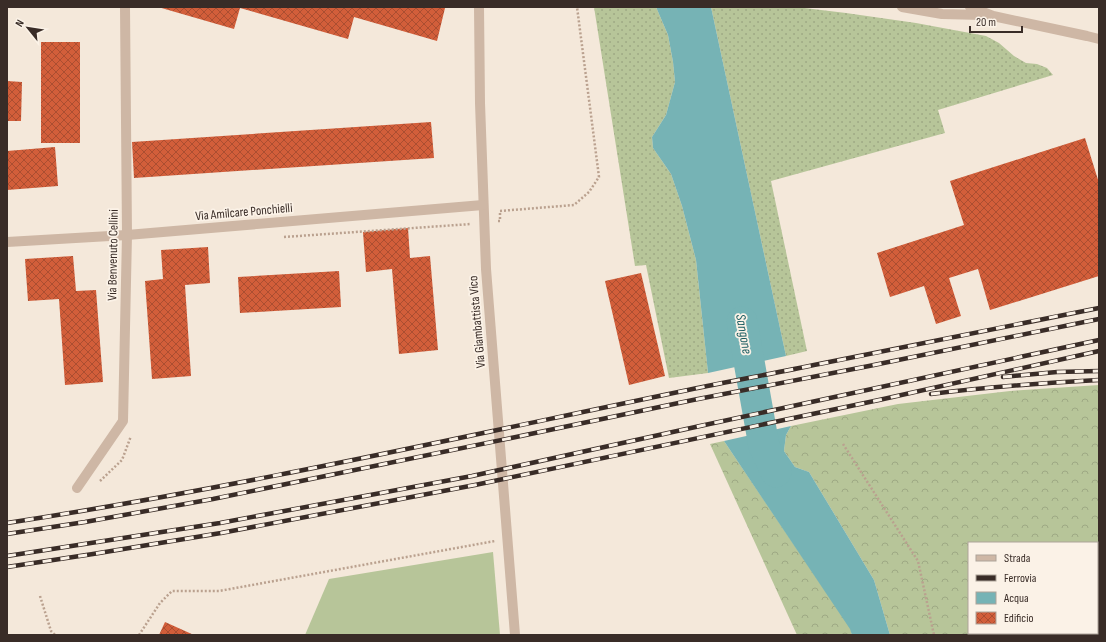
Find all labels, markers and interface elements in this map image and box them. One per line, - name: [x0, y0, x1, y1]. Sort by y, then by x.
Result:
- north arrow: [8, 8, 48, 48]
- scale bar: [970, 8, 1022, 34]
- text: 20 m: [976, 15, 996, 30]
- text: N: [13, 17, 27, 29]
- street label: Via Amilcare Ponchielli: [195, 200, 293, 224]
- street label: Via Benvenuto Cellini: [104, 209, 122, 301]
- street label: Via Giambattista Vico: [465, 275, 489, 369]
- water label: Sangone: [732, 313, 756, 356]
- legend: [968, 542, 1098, 634]
- text: Strada: [1004, 551, 1031, 566]
- text: Ferrovia: [1004, 571, 1037, 586]
- text: Acqua: [1003, 591, 1029, 606]
- text: Edificio: [1004, 611, 1033, 626]

